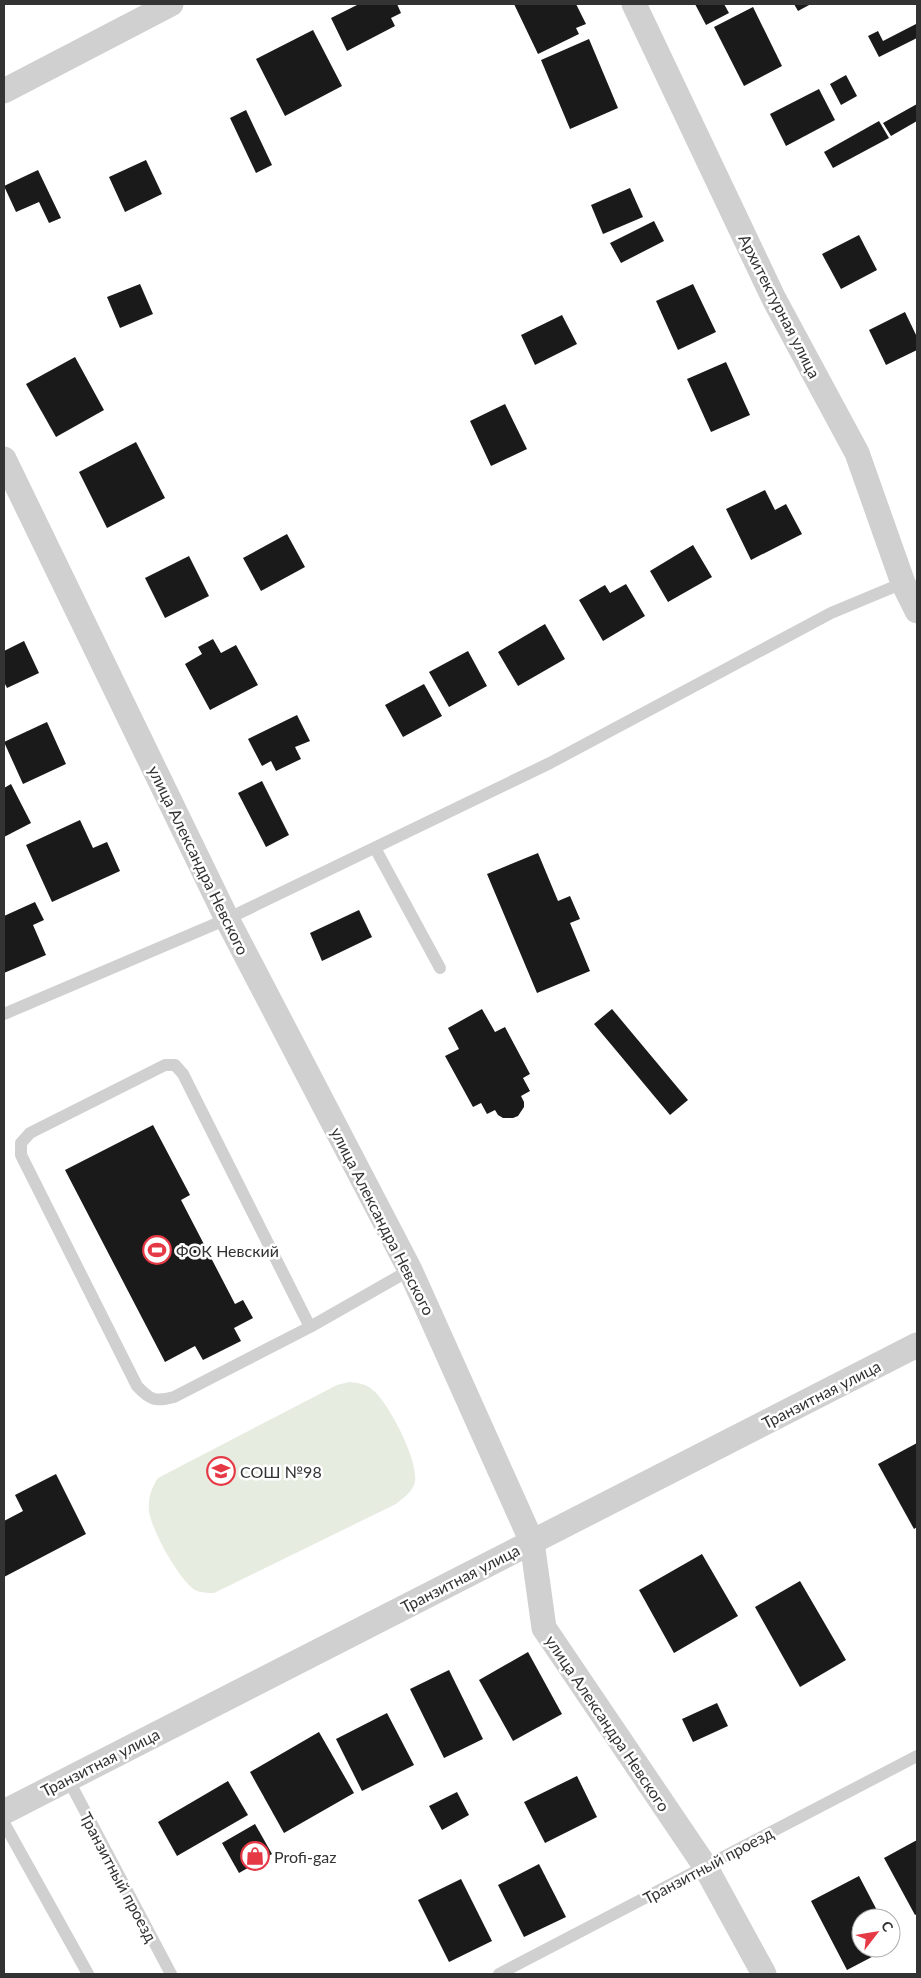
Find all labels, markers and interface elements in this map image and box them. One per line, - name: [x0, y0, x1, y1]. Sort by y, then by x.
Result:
- street label: Архитектурная улица: [735, 231, 825, 381]
- street label: улица Александра Невского: [145, 762, 253, 958]
- street label: улица Александра Невского: [327, 1124, 439, 1318]
- sports icon: ФОК Невский: [142, 1235, 172, 1265]
- place label: ФОК Невский: [176, 1241, 279, 1260]
- street label: Транзитная улица: [758, 1356, 884, 1432]
- school or university icon: СОШ №98: [206, 1456, 236, 1486]
- place label: СОШ №98: [240, 1462, 322, 1481]
- street label: Транзитная улица: [397, 1540, 523, 1616]
- street label: улица Александра Невского: [542, 1631, 674, 1815]
- street label: Транзитная улица: [37, 1724, 163, 1800]
- street label: Транзитный проезд: [77, 1809, 161, 1945]
- street label: Транзитный проезд: [640, 1823, 776, 1907]
- shop icon: Profi-gaz: [240, 1841, 270, 1871]
- place label: Profi-gaz: [274, 1847, 336, 1866]
- north arrow: [851, 1908, 901, 1958]
- text: С: [878, 1918, 898, 1935]

